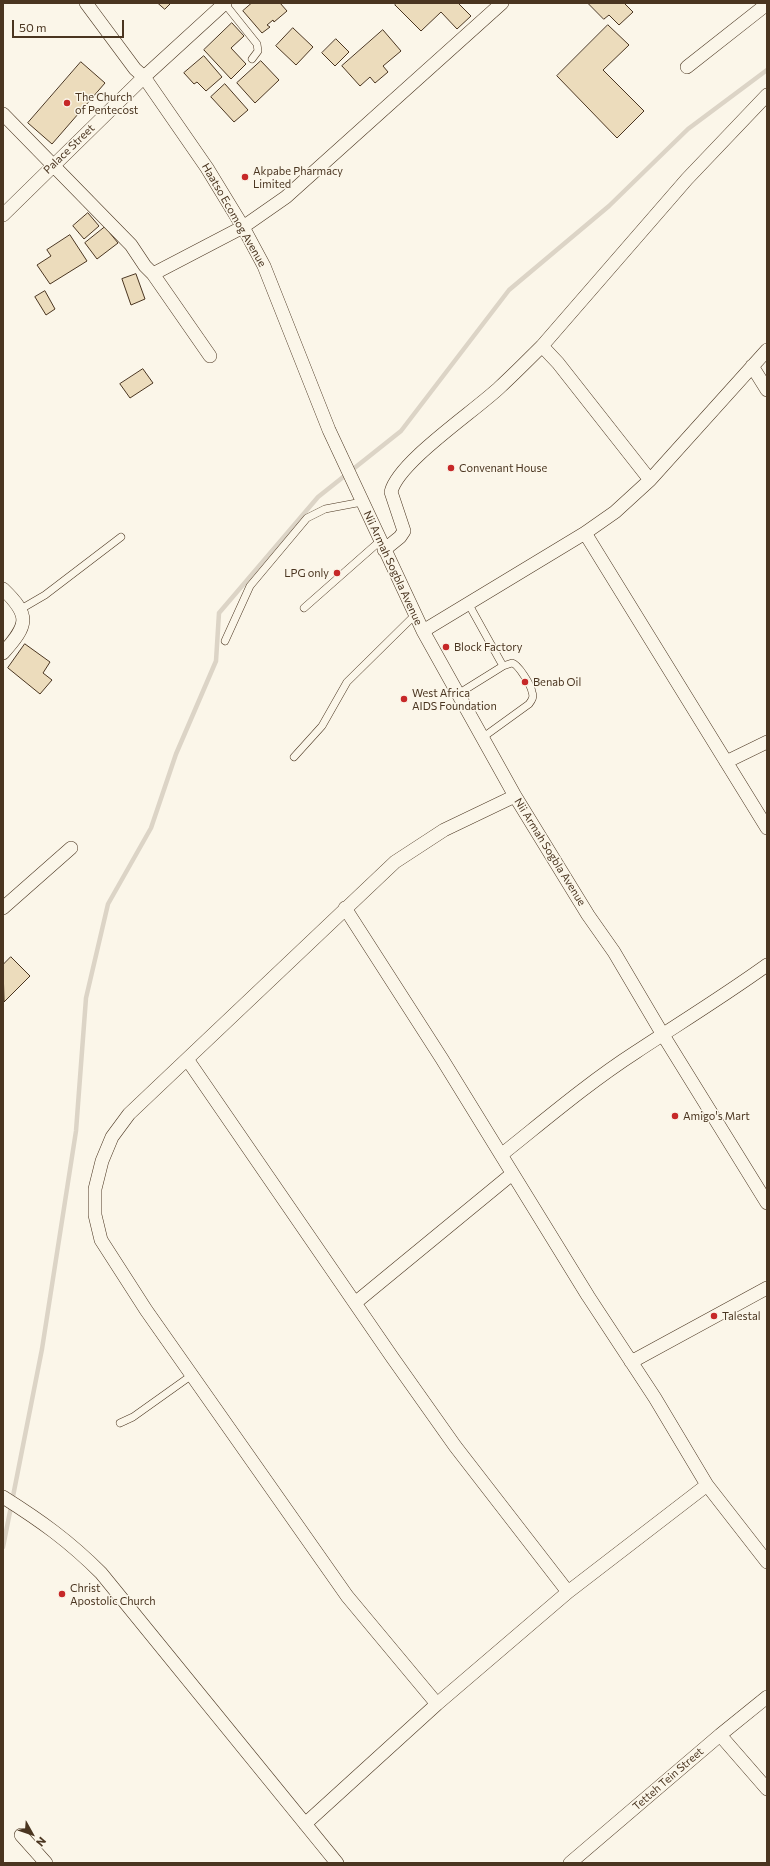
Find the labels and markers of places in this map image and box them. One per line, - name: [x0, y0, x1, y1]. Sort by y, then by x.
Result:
- place label: The Church of Pentecost: [75, 90, 138, 116]
- marker: The Church of Pentecost: [62, 98, 72, 108]
- place label: Akpabe Pharmacy Limited: [253, 164, 343, 190]
- marker: Akpabe Pharmacy Limited: [240, 172, 250, 182]
- place label: Convenant House: [459, 461, 547, 475]
- marker: Convenant House: [446, 463, 456, 473]
- place label: LPG only: [284, 566, 329, 580]
- marker: LPG only: [332, 568, 342, 578]
- place label: Block Factory: [454, 640, 522, 654]
- marker: Block Factory: [441, 642, 451, 652]
- place label: Benab Oil: [533, 675, 581, 689]
- marker: Benab Oil: [520, 677, 530, 687]
- place label: West Africa AIDS Foundation: [412, 686, 497, 712]
- marker: West Africa AIDS Foundation: [399, 694, 409, 704]
- place label: Amigo's Mart: [683, 1109, 750, 1123]
- marker: Amigo's Mart: [670, 1111, 680, 1121]
- place label: Talestal: [722, 1309, 760, 1323]
- marker: Talestal: [709, 1311, 719, 1321]
- place label: Christ Apostolic Church: [70, 1581, 156, 1607]
- marker: Christ Apostolic Church: [57, 1589, 67, 1599]

